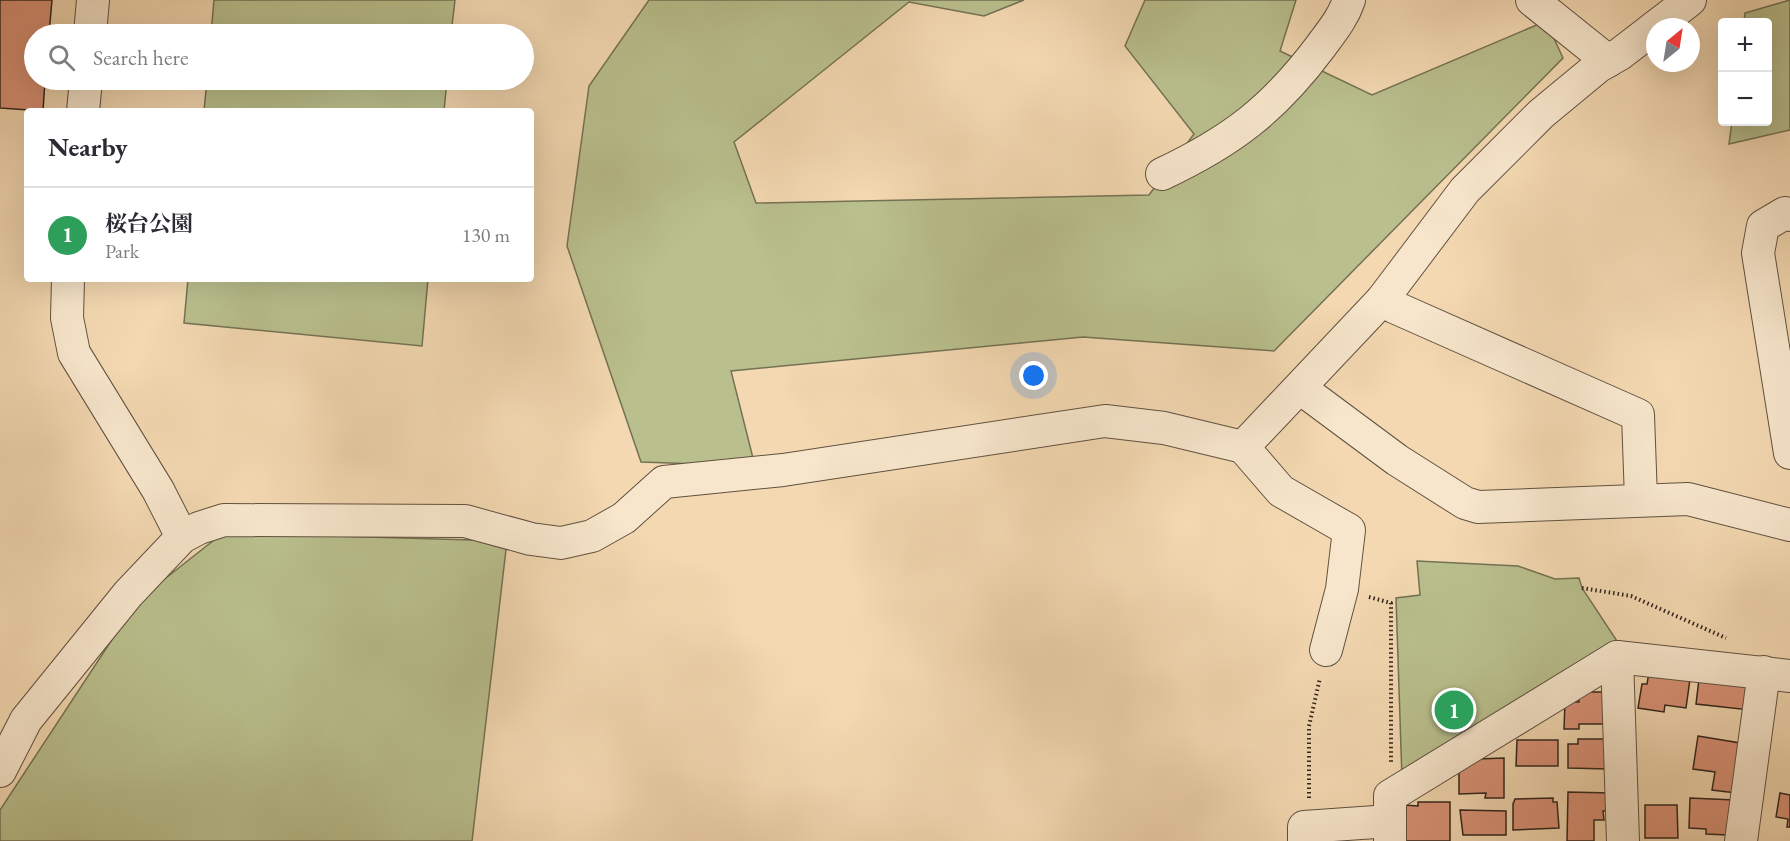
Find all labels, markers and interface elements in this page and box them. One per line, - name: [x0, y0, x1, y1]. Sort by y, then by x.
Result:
- north arrow: [1646, 18, 1700, 72]
- map controls: [1718, 18, 1772, 126]
- button: +: [1718, 18, 1772, 72]
- search box: [24, 24, 534, 90]
- icon: search: [45, 41, 78, 74]
- text: Search here: [93, 43, 188, 72]
- button: −: [1718, 72, 1772, 126]
- text: Nearby: [48, 130, 128, 164]
- text: 桜台公園: [105, 209, 193, 238]
- text: 1: [62, 222, 73, 248]
- text: 130 m: [462, 222, 510, 248]
- text: Park: [105, 238, 139, 264]
- your location: [1019, 361, 1048, 390]
- pin: 1: [1434, 688, 1474, 732]

